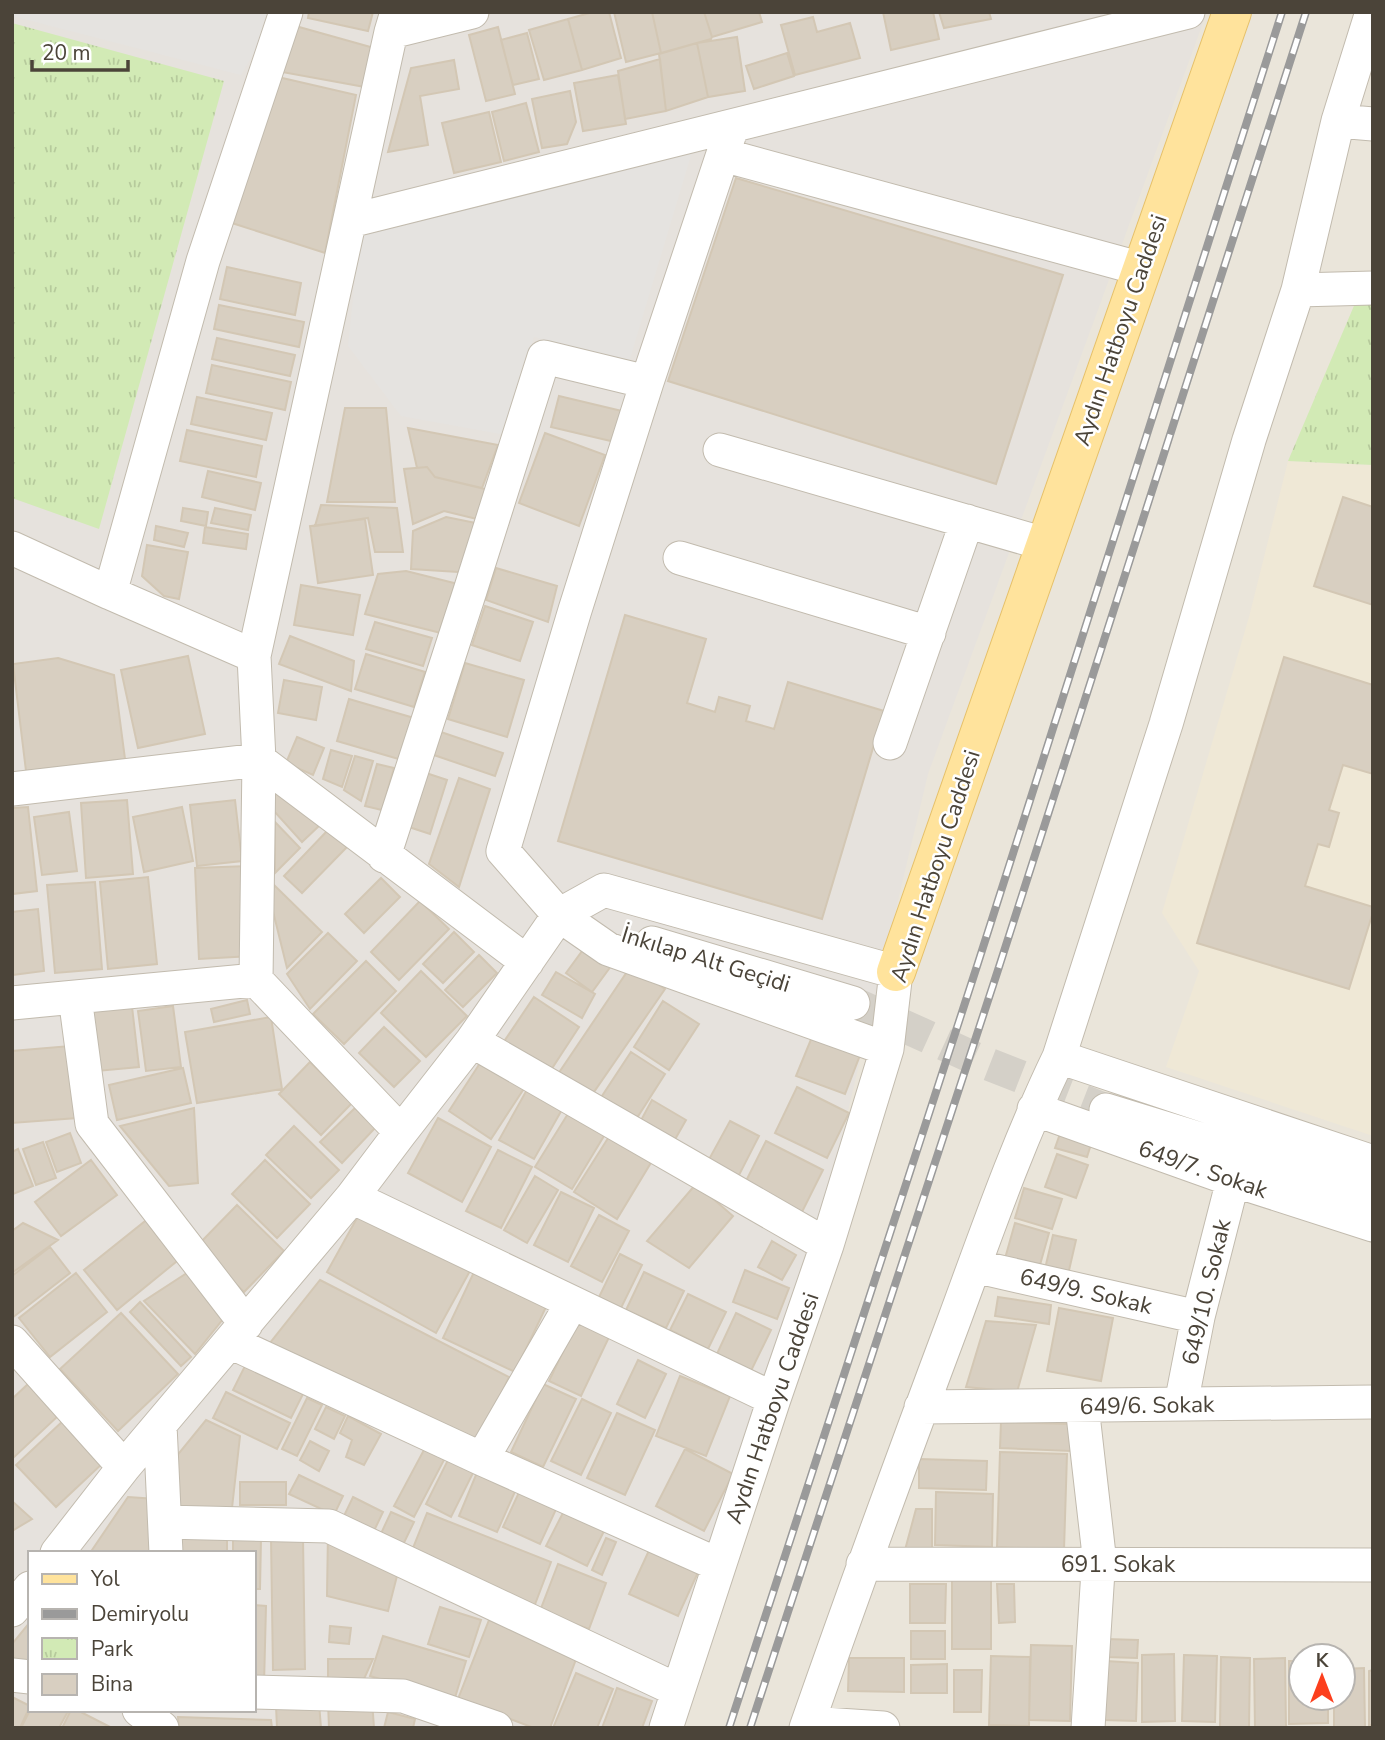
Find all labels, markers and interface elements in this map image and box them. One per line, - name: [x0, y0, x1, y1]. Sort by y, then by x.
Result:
- scale bar: [32, 28, 128, 72]
- text: 20 m: [42, 39, 91, 67]
- street label: Aydın Hatboyu Caddesi: [1066, 210, 1175, 450]
- street label: Aydın Hatboyu Caddesi: [883, 746, 988, 986]
- street label: İnkılap Alt Geçidi: [618, 919, 794, 1000]
- street label: 649/7. Sokak: [1134, 1133, 1272, 1206]
- street label: 649/10. Sokak: [1175, 1216, 1238, 1368]
- street label: 649/9. Sokak: [1017, 1261, 1156, 1322]
- street label: Aydın Hatboyu Caddesi: [718, 1288, 827, 1528]
- street label: 649/6. Sokak: [1079, 1389, 1215, 1422]
- street label: 691. Sokak: [1061, 1549, 1176, 1580]
- legend: [28, 1551, 256, 1712]
- text: Yol: [90, 1565, 121, 1593]
- text: Demiryolu: [91, 1600, 189, 1628]
- text: Park: [91, 1635, 133, 1663]
- north arrow: [1287, 1642, 1357, 1712]
- text: K: [1316, 1648, 1330, 1674]
- text: Bina: [91, 1670, 133, 1698]

